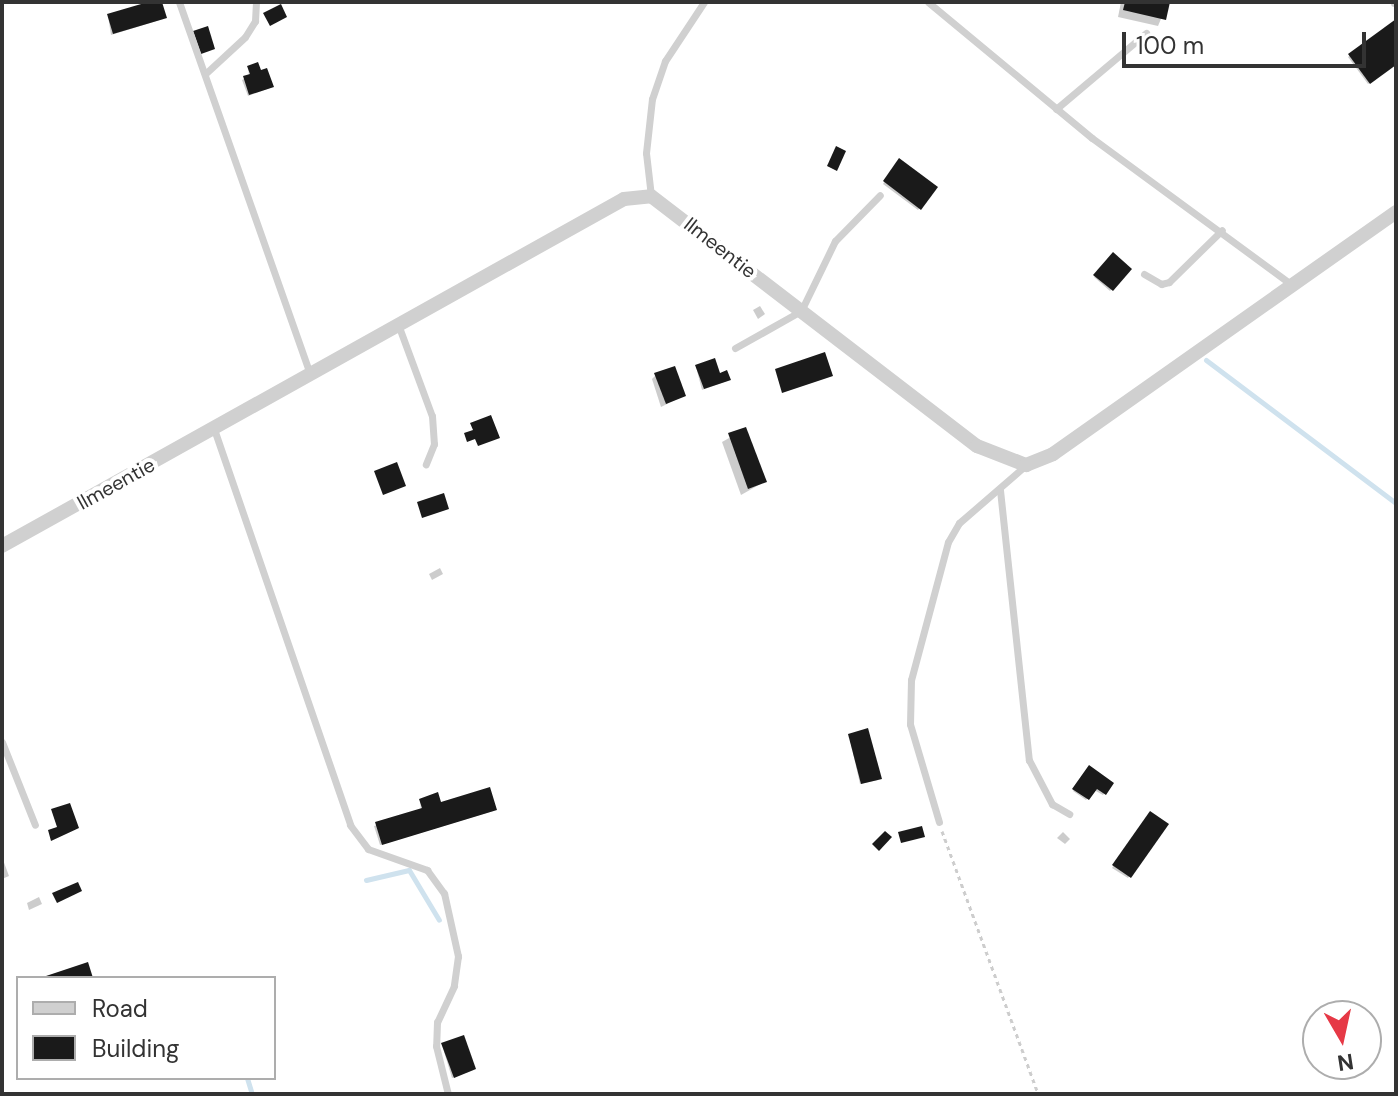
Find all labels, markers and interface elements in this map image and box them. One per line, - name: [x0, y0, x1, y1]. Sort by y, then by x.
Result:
- scale bar: [1126, 16, 1370, 66]
- text: 100 m: [1136, 30, 1204, 61]
- street label: Ilmeentie: [679, 212, 761, 284]
- street label: Ilmeentie: [73, 453, 159, 515]
- legend: [16, 976, 276, 1080]
- text: Road: [92, 993, 148, 1024]
- north arrow: [1302, 1000, 1382, 1080]
- text: Building: [92, 1033, 179, 1064]
- text: N: [1335, 1047, 1356, 1078]

